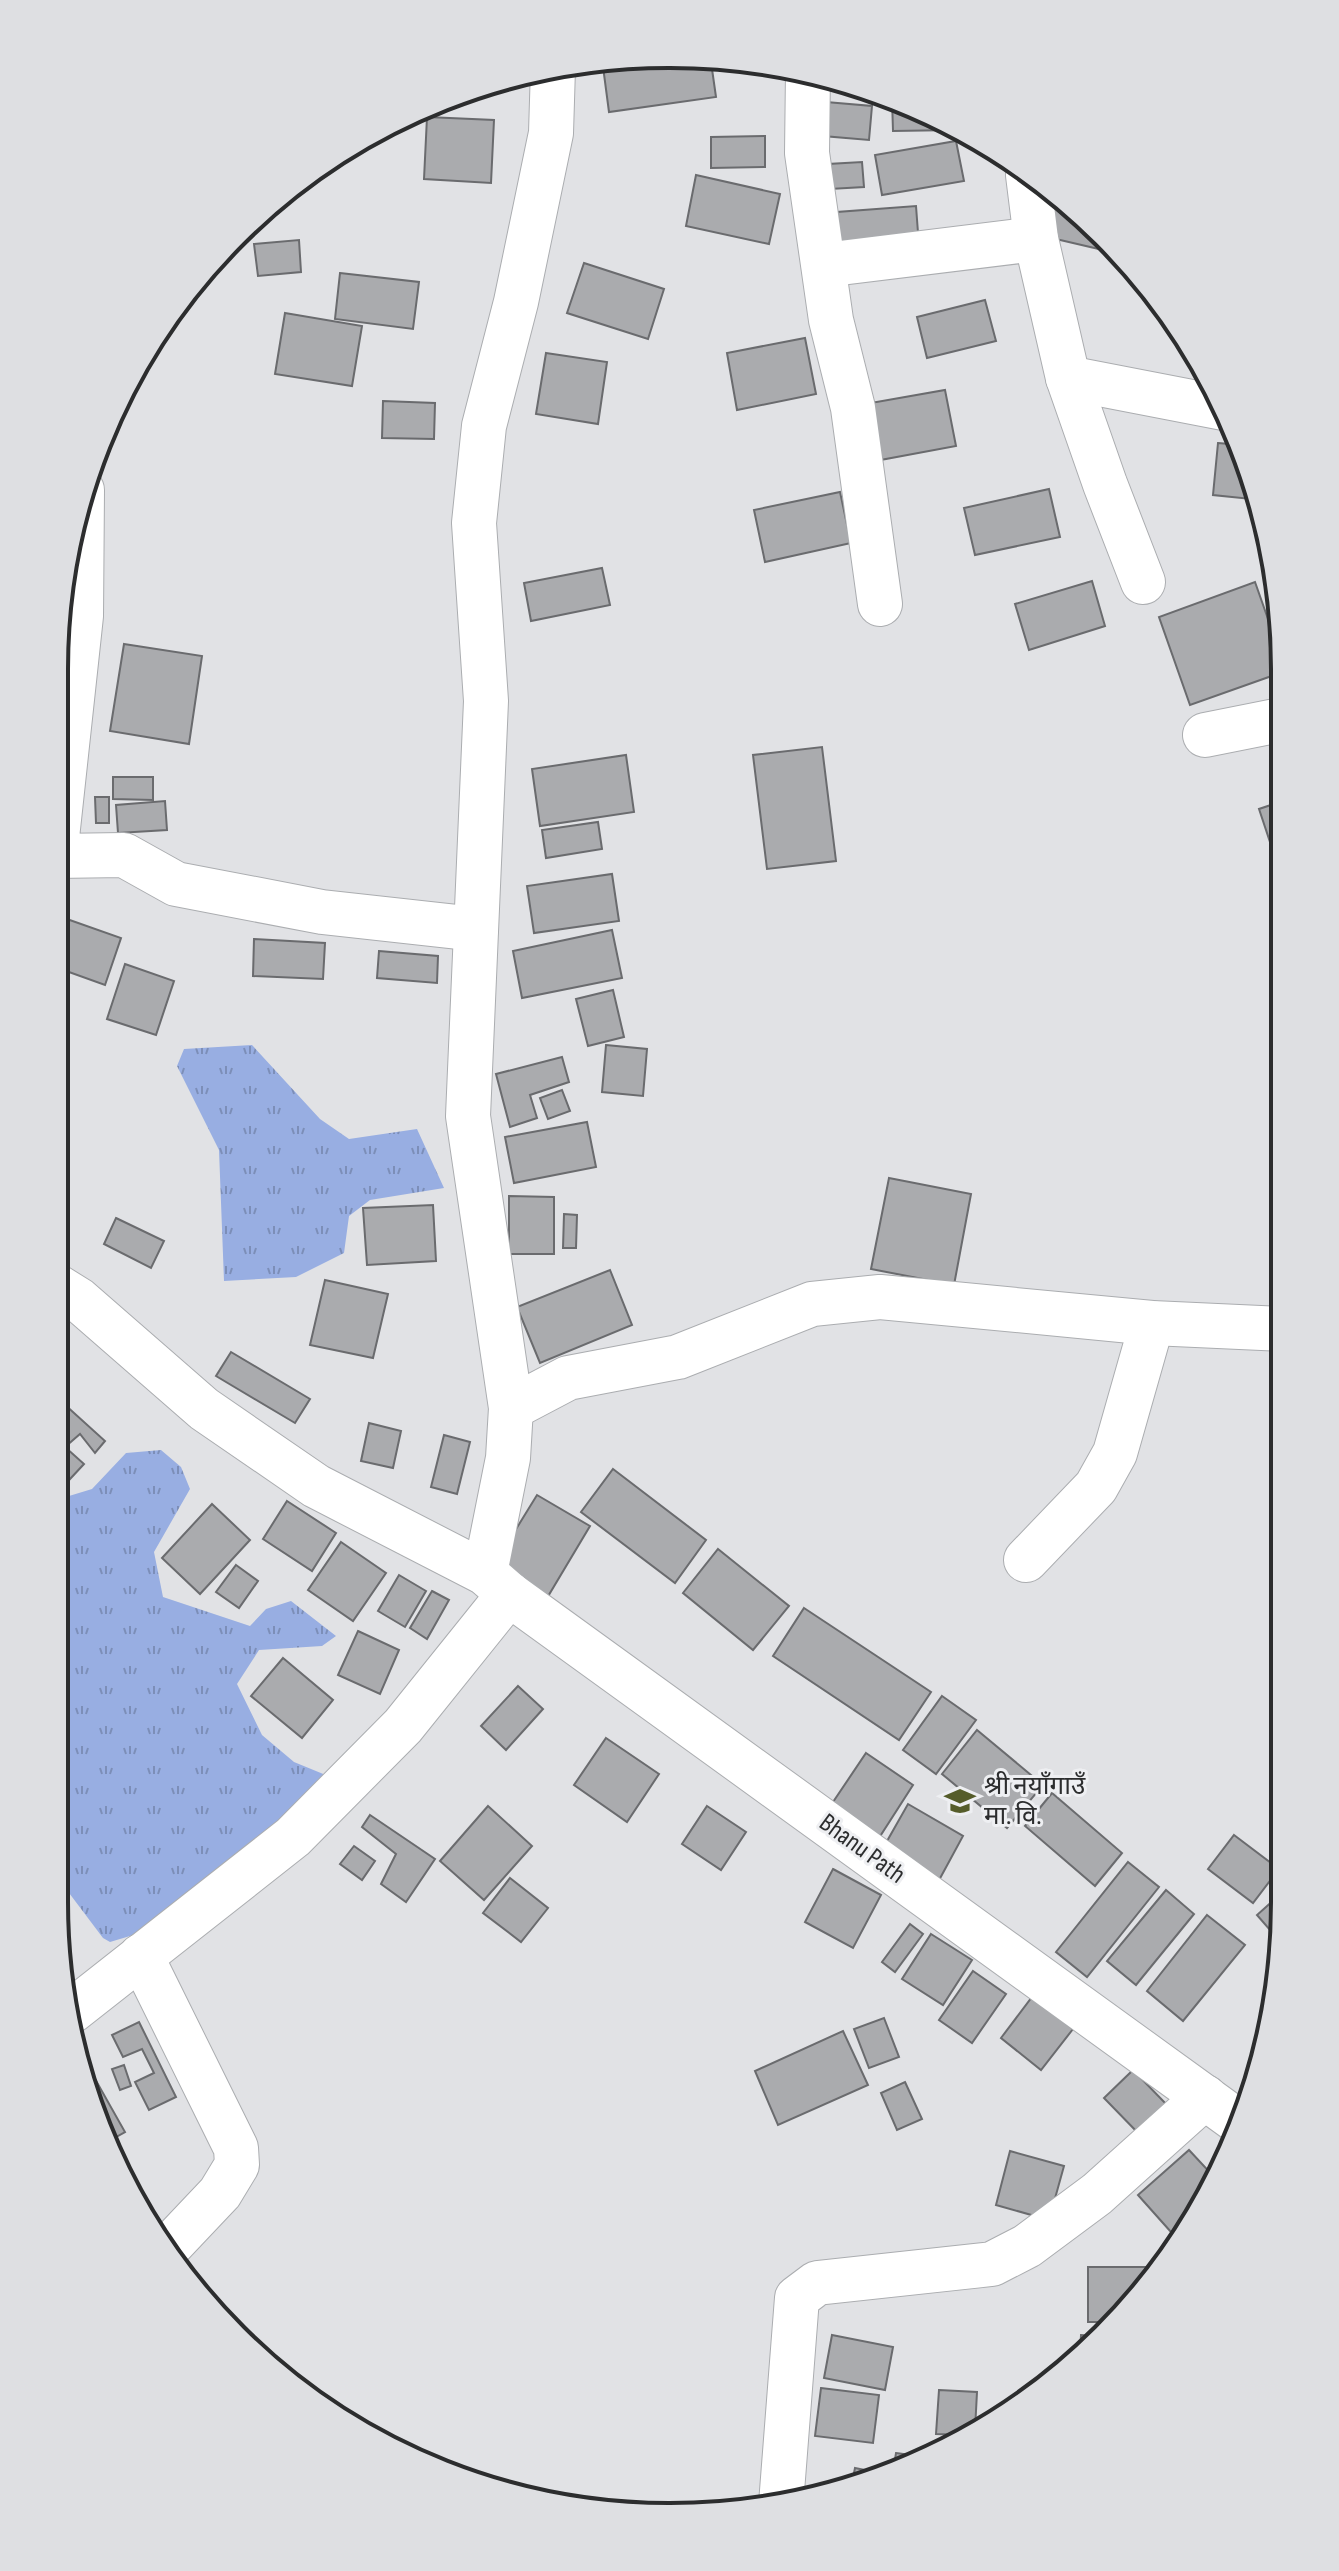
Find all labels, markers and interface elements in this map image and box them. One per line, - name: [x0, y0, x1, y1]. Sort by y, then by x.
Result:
- place label: श्री नयाँगाउँ मा. वि.: [984, 1771, 1086, 1832]
- school or university icon: श्री नयाँगाउँ मा. वि.: [943, 1784, 977, 1818]
- street label: Bhanu Path: [813, 1807, 911, 1891]

